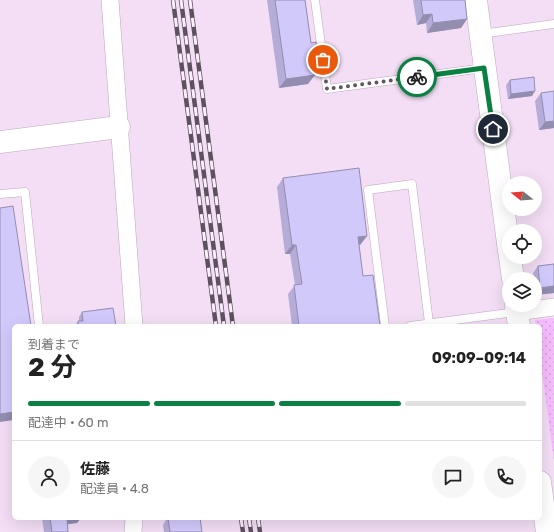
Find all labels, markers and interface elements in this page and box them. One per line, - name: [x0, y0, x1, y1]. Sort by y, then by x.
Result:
- pin: [306, 43, 340, 77]
- icon: bag: [312, 49, 334, 71]
- courier: [397, 57, 437, 97]
- icon: bike: [406, 66, 428, 88]
- pin: [476, 112, 510, 146]
- icon: home: [482, 118, 504, 140]
- north arrow: [502, 176, 542, 216]
- map controls: [502, 176, 542, 312]
- button: locate: [502, 224, 542, 264]
- button: layers: [502, 272, 542, 312]
- text: 到着まで: [28, 337, 80, 352]
- text: 09:09–09:14: [432, 349, 526, 367]
- text: 2 分: [28, 352, 76, 383]
- text: 配達中 · 60 m: [28, 415, 109, 430]
- button: person: [28, 456, 70, 498]
- button: chat: [432, 456, 474, 498]
- button: phone: [484, 456, 526, 498]
- text: 佐藤: [80, 460, 110, 478]
- text: 配達員 · 4.8: [80, 481, 149, 496]

